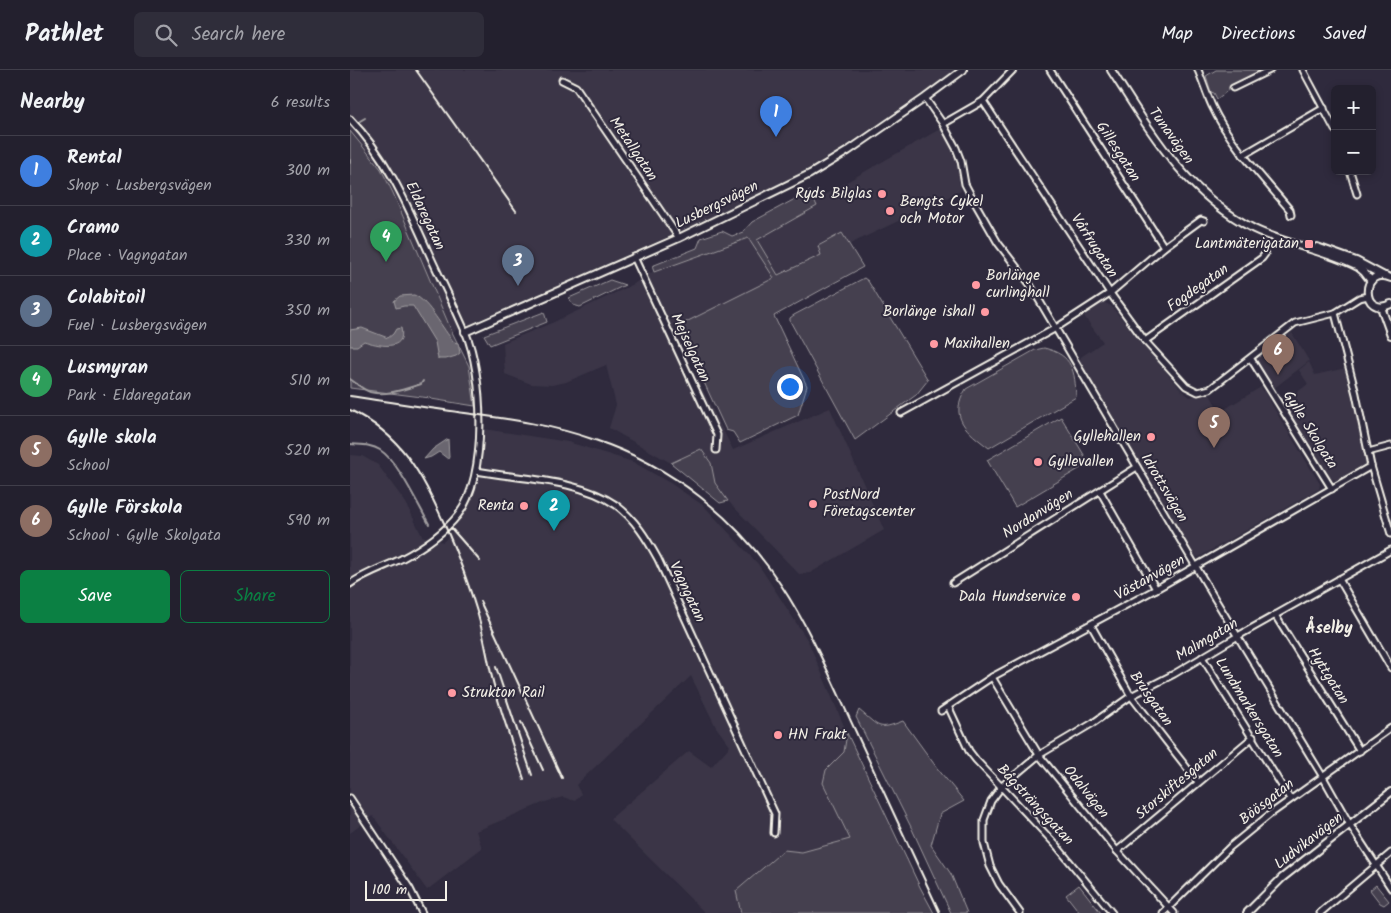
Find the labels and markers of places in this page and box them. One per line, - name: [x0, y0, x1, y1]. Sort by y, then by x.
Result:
- pin: 1: [760, 96, 792, 137]
- place label: Ryds Bilglas: [795, 182, 873, 206]
- marker: Ryds Bilglas: [876, 188, 888, 200]
- place label: Bengts Cykel och Motor: [900, 190, 983, 231]
- marker: Bengts Cykel och Motor: [884, 205, 896, 217]
- pin: 4: [370, 221, 402, 262]
- place label: Lantmäterigatan: [1195, 232, 1299, 256]
- marker: Lantmäterigatan: [1303, 238, 1315, 250]
- pin: 3: [502, 245, 534, 286]
- place label: Borlänge curlinghall: [986, 264, 1050, 305]
- marker: Borlänge curlinghall: [970, 279, 982, 291]
- place label: Borlänge ishall: [883, 300, 975, 324]
- marker: Borlänge ishall: [979, 306, 991, 318]
- place label: Maxihallen: [944, 332, 1010, 356]
- pin: 6: [1262, 334, 1294, 375]
- marker: Maxihallen: [928, 338, 940, 350]
- pin: 5: [1198, 407, 1230, 448]
- place label: Gyllehallen: [1074, 425, 1141, 449]
- marker: Gyllehallen: [1145, 431, 1157, 443]
- place label: Gyllevallen: [1048, 450, 1114, 474]
- marker: Gyllevallen: [1032, 456, 1044, 468]
- place label: PostNord Företagscenter: [823, 483, 916, 524]
- pin: 2: [538, 490, 570, 531]
- place label: Renta: [478, 494, 514, 518]
- marker: PostNord Företagscenter: [807, 498, 819, 510]
- marker: Renta: [518, 500, 530, 512]
- place label: Dala Hundservice: [958, 585, 1066, 609]
- marker: Dala Hundservice: [1070, 591, 1082, 603]
- place label: Strukton Rail: [462, 681, 545, 705]
- marker: Strukton Rail: [446, 687, 458, 699]
- place label: HN Frakt: [788, 723, 847, 747]
- marker: HN Frakt: [772, 729, 784, 741]

